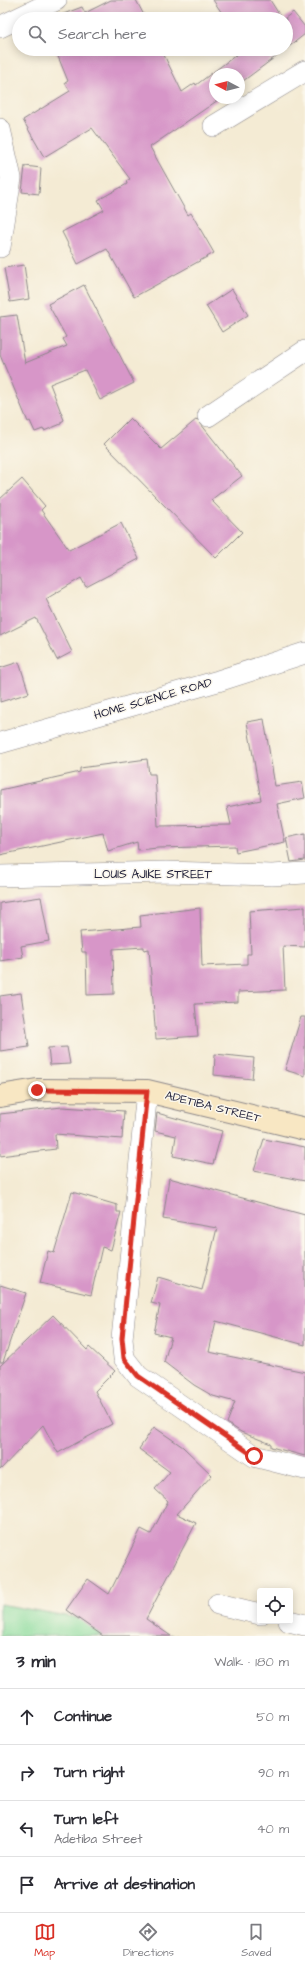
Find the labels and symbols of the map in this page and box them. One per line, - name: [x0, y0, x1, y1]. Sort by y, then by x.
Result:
- north arrow: [209, 68, 245, 104]
- street label: HOME SCIENCE ROAD: [92, 674, 214, 724]
- street label: LOUIS AJIKE STREET: [94, 866, 212, 883]
- route end: [28, 1081, 46, 1099]
- street label: ADETIBA STREET: [163, 1087, 263, 1127]
- route start: [245, 1447, 263, 1465]

